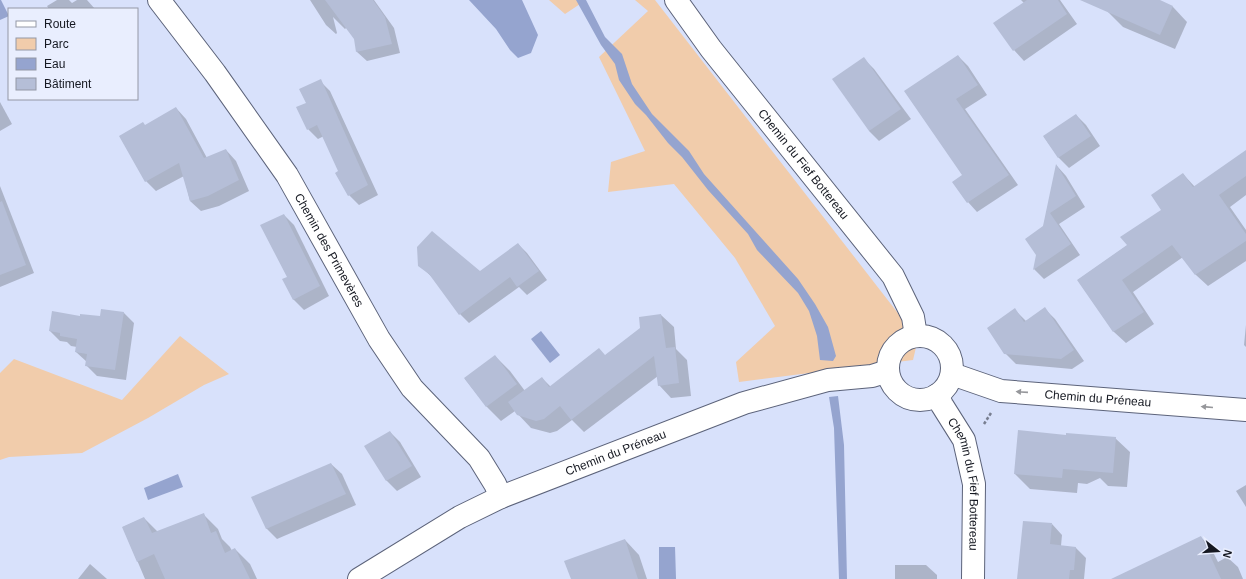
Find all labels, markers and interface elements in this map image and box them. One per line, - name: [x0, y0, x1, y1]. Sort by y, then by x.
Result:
- legend: [8, 8, 138, 100]
- text: Route: [44, 17, 76, 31]
- text: Parc: [44, 37, 69, 51]
- text: Eau: [44, 57, 65, 71]
- text: Bâtiment: [44, 77, 92, 91]
- street label: Chemin du Fief Bottereau: [755, 106, 852, 222]
- street label: Chemin des Primevères: [292, 191, 367, 309]
- street label: Chemin du Préneau: [1044, 387, 1152, 410]
- one-way arrow: [1016, 389, 1028, 396]
- one-way arrow: [1201, 403, 1213, 410]
- street label: Chemin du Fief Bottereau: [945, 415, 981, 551]
- street label: Chemin du Préneau: [563, 427, 668, 478]
- north arrow: [1198, 531, 1238, 571]
- text: N: [1221, 548, 1234, 560]

